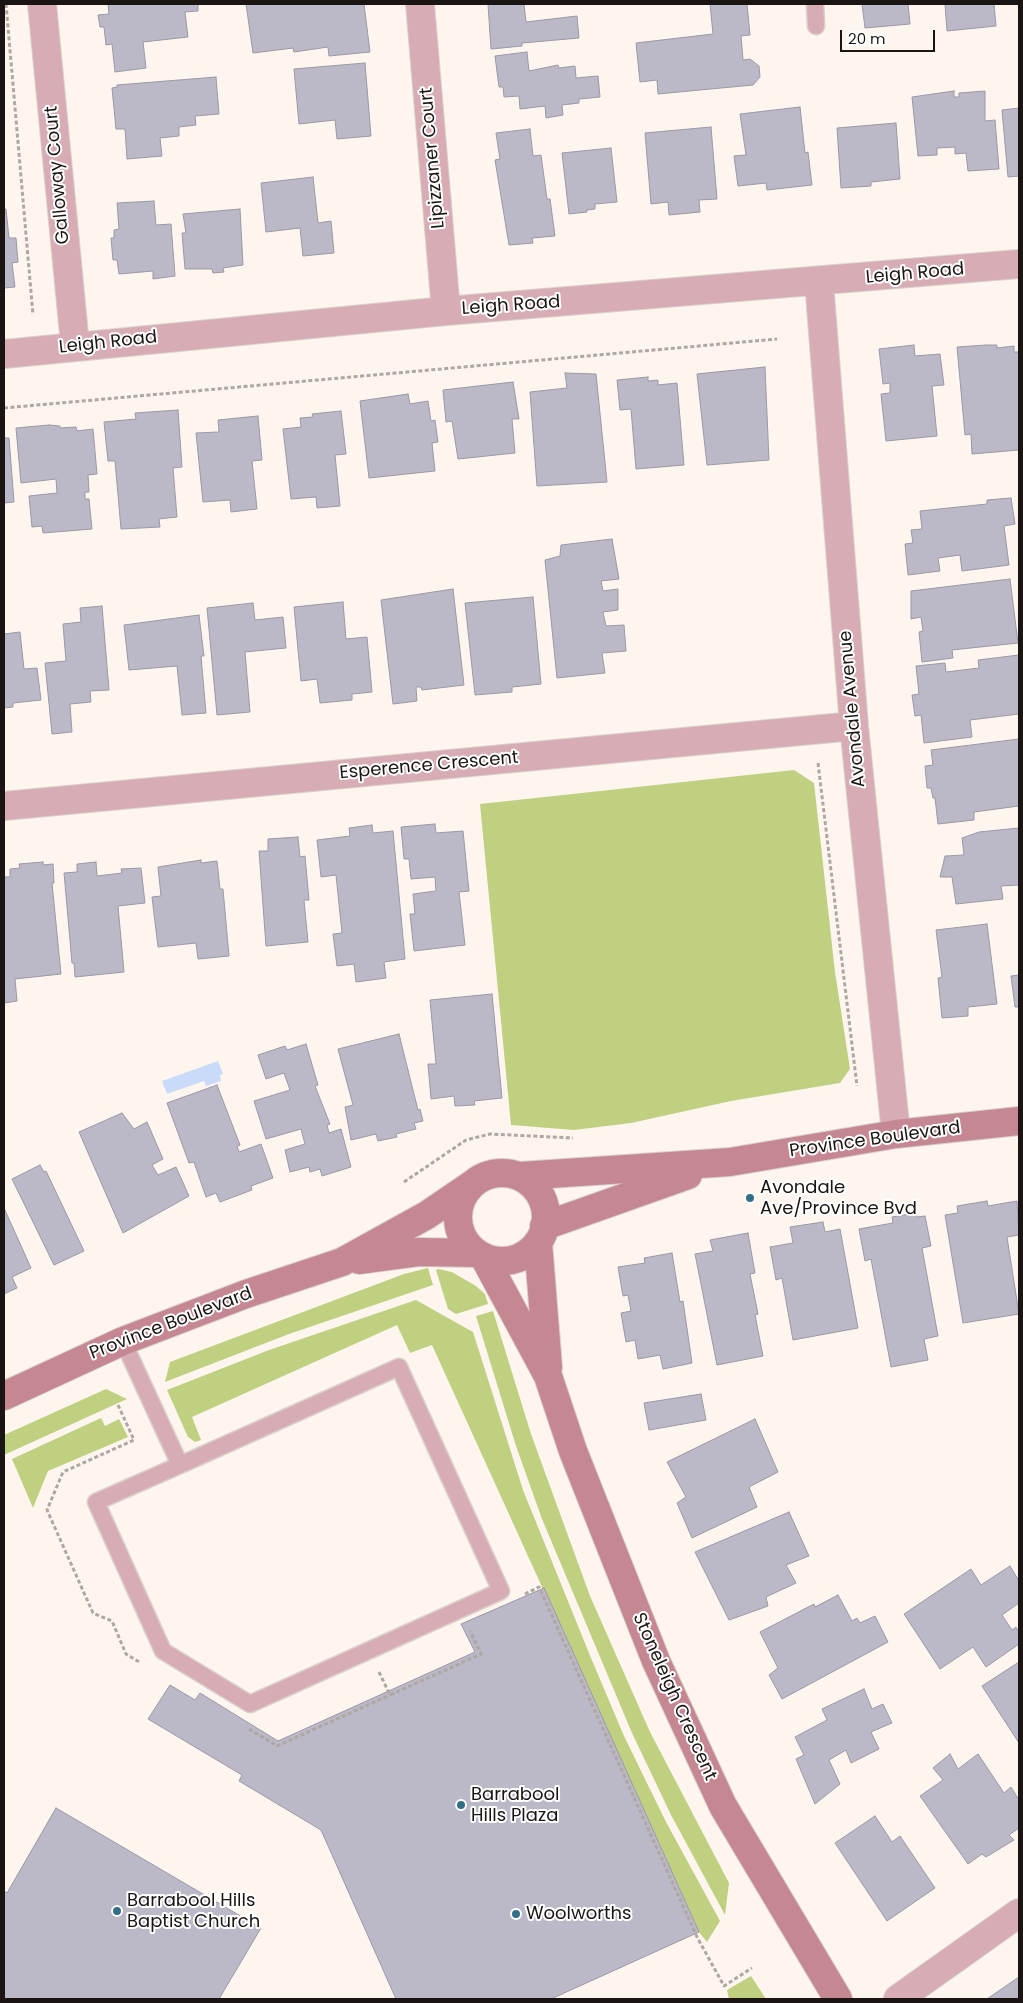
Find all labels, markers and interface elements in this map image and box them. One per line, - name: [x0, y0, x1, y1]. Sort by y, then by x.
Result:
- scale bar: [843, 20, 938, 52]
- text: 20 m: [848, 28, 886, 49]
- street label: Lipizzaner Court: [416, 86, 450, 230]
- street label: Galloway Court: [41, 105, 75, 245]
- street label: Leigh Road: [865, 259, 965, 289]
- street label: Leigh Road: [461, 292, 561, 320]
- street label: Leigh Road: [58, 327, 158, 359]
- street label: Avondale Avenue: [835, 630, 871, 788]
- street label: Esperence Crescent: [339, 747, 519, 785]
- street label: Province Boulevard: [788, 1117, 962, 1163]
- place label: Avondale Ave/Province Bvd: [760, 1177, 917, 1220]
- marker: Avondale Ave/Province Bvd: [744, 1192, 756, 1204]
- street label: Province Boulevard: [87, 1283, 255, 1365]
- street label: Stoneleigh Crescent: [627, 1610, 721, 1784]
- place label: Barrabool Hills Plaza: [471, 1784, 559, 1826]
- marker: Barrabool Hills Plaza: [455, 1799, 467, 1811]
- place label: Barrabool Hills Baptist Church: [127, 1890, 260, 1932]
- place label: Woolworths: [526, 1903, 631, 1925]
- marker: Barrabool Hills Baptist Church: [111, 1905, 123, 1917]
- marker: Woolworths: [510, 1908, 522, 1920]

